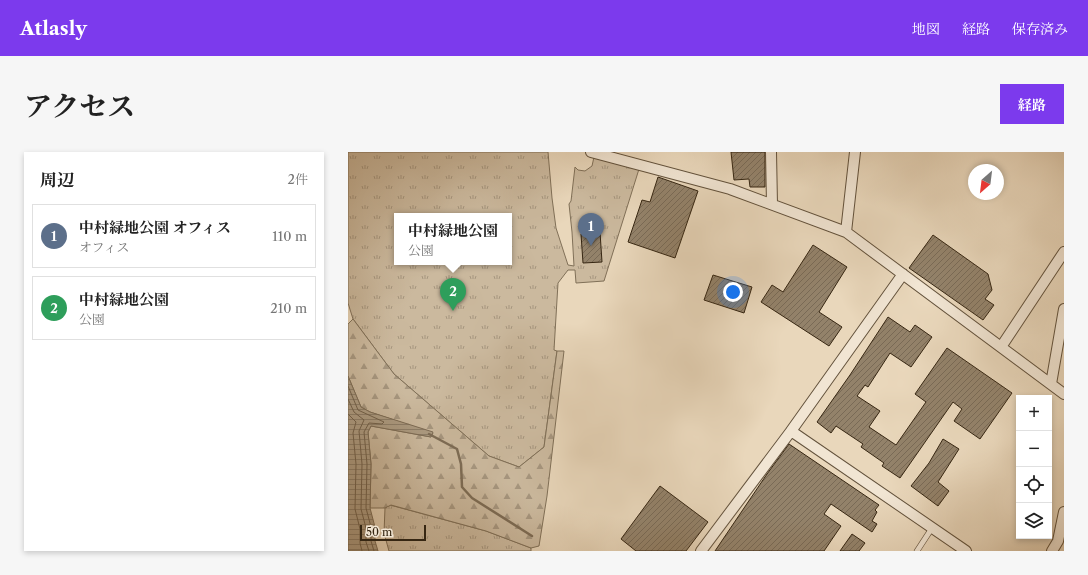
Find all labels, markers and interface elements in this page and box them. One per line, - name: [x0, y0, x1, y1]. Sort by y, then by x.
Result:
- text: Atlasly: [20, 17, 87, 40]
- text: 地図: [912, 20, 940, 38]
- text: 経路: [962, 20, 990, 38]
- text: 保存済み: [1012, 20, 1068, 38]
- button: 経路: [1000, 84, 1064, 124]
- text: アクセス: [24, 89, 135, 123]
- north arrow: [968, 164, 1004, 200]
- text: 周辺: [40, 170, 74, 190]
- text: 2件: [288, 171, 308, 187]
- popup: [394, 213, 512, 265]
- pin: 1: [578, 213, 604, 246]
- text: 中村緑地公園 オフィス: [79, 218, 231, 237]
- text: 中村緑地公園: [408, 221, 498, 240]
- text: 1: [51, 228, 57, 244]
- text: 110 m: [272, 228, 307, 244]
- text: オフィス: [79, 239, 130, 255]
- text: 公園: [408, 242, 434, 258]
- pin: 2: [440, 278, 466, 311]
- your location: [723, 282, 743, 302]
- text: 中村緑地公園: [79, 290, 169, 309]
- text: 2: [50, 300, 58, 316]
- text: 210 m: [270, 300, 307, 316]
- text: 公園: [79, 311, 105, 327]
- map controls: [1016, 395, 1052, 539]
- button: +: [1016, 395, 1052, 431]
- button: −: [1016, 431, 1052, 467]
- button: locate: [1016, 467, 1052, 503]
- button: layers: [1016, 503, 1052, 539]
- scale bar: [360, 523, 426, 542]
- text: 50 m: [366, 525, 392, 539]

